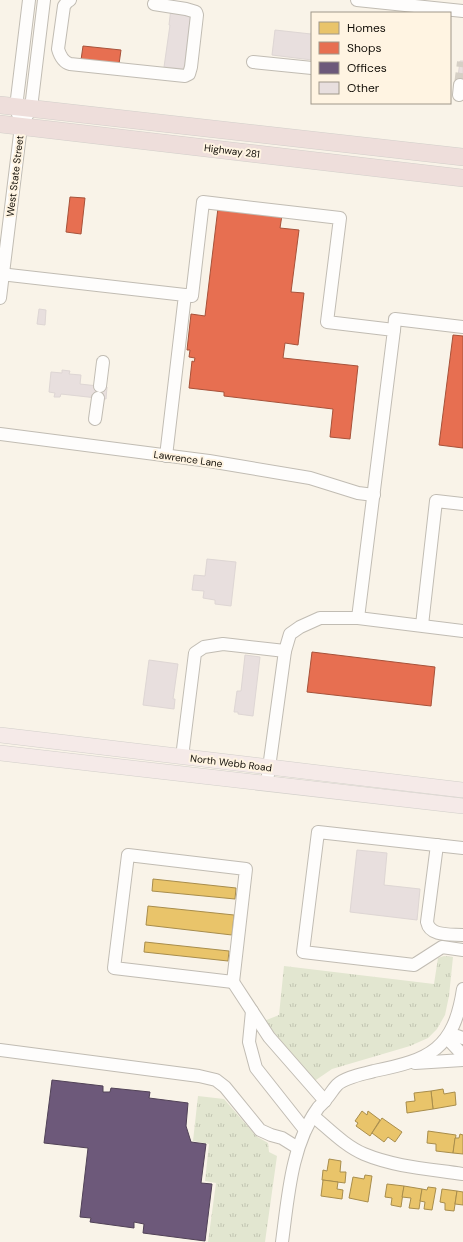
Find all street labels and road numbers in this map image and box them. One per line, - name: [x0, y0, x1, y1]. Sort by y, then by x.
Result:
- street label: West State Street: [4, 135, 26, 217]
- street label: Highway 281: [203, 141, 261, 161]
- street label: Lawrence Lane: [153, 448, 224, 470]
- street label: North Webb Road: [189, 752, 273, 774]

